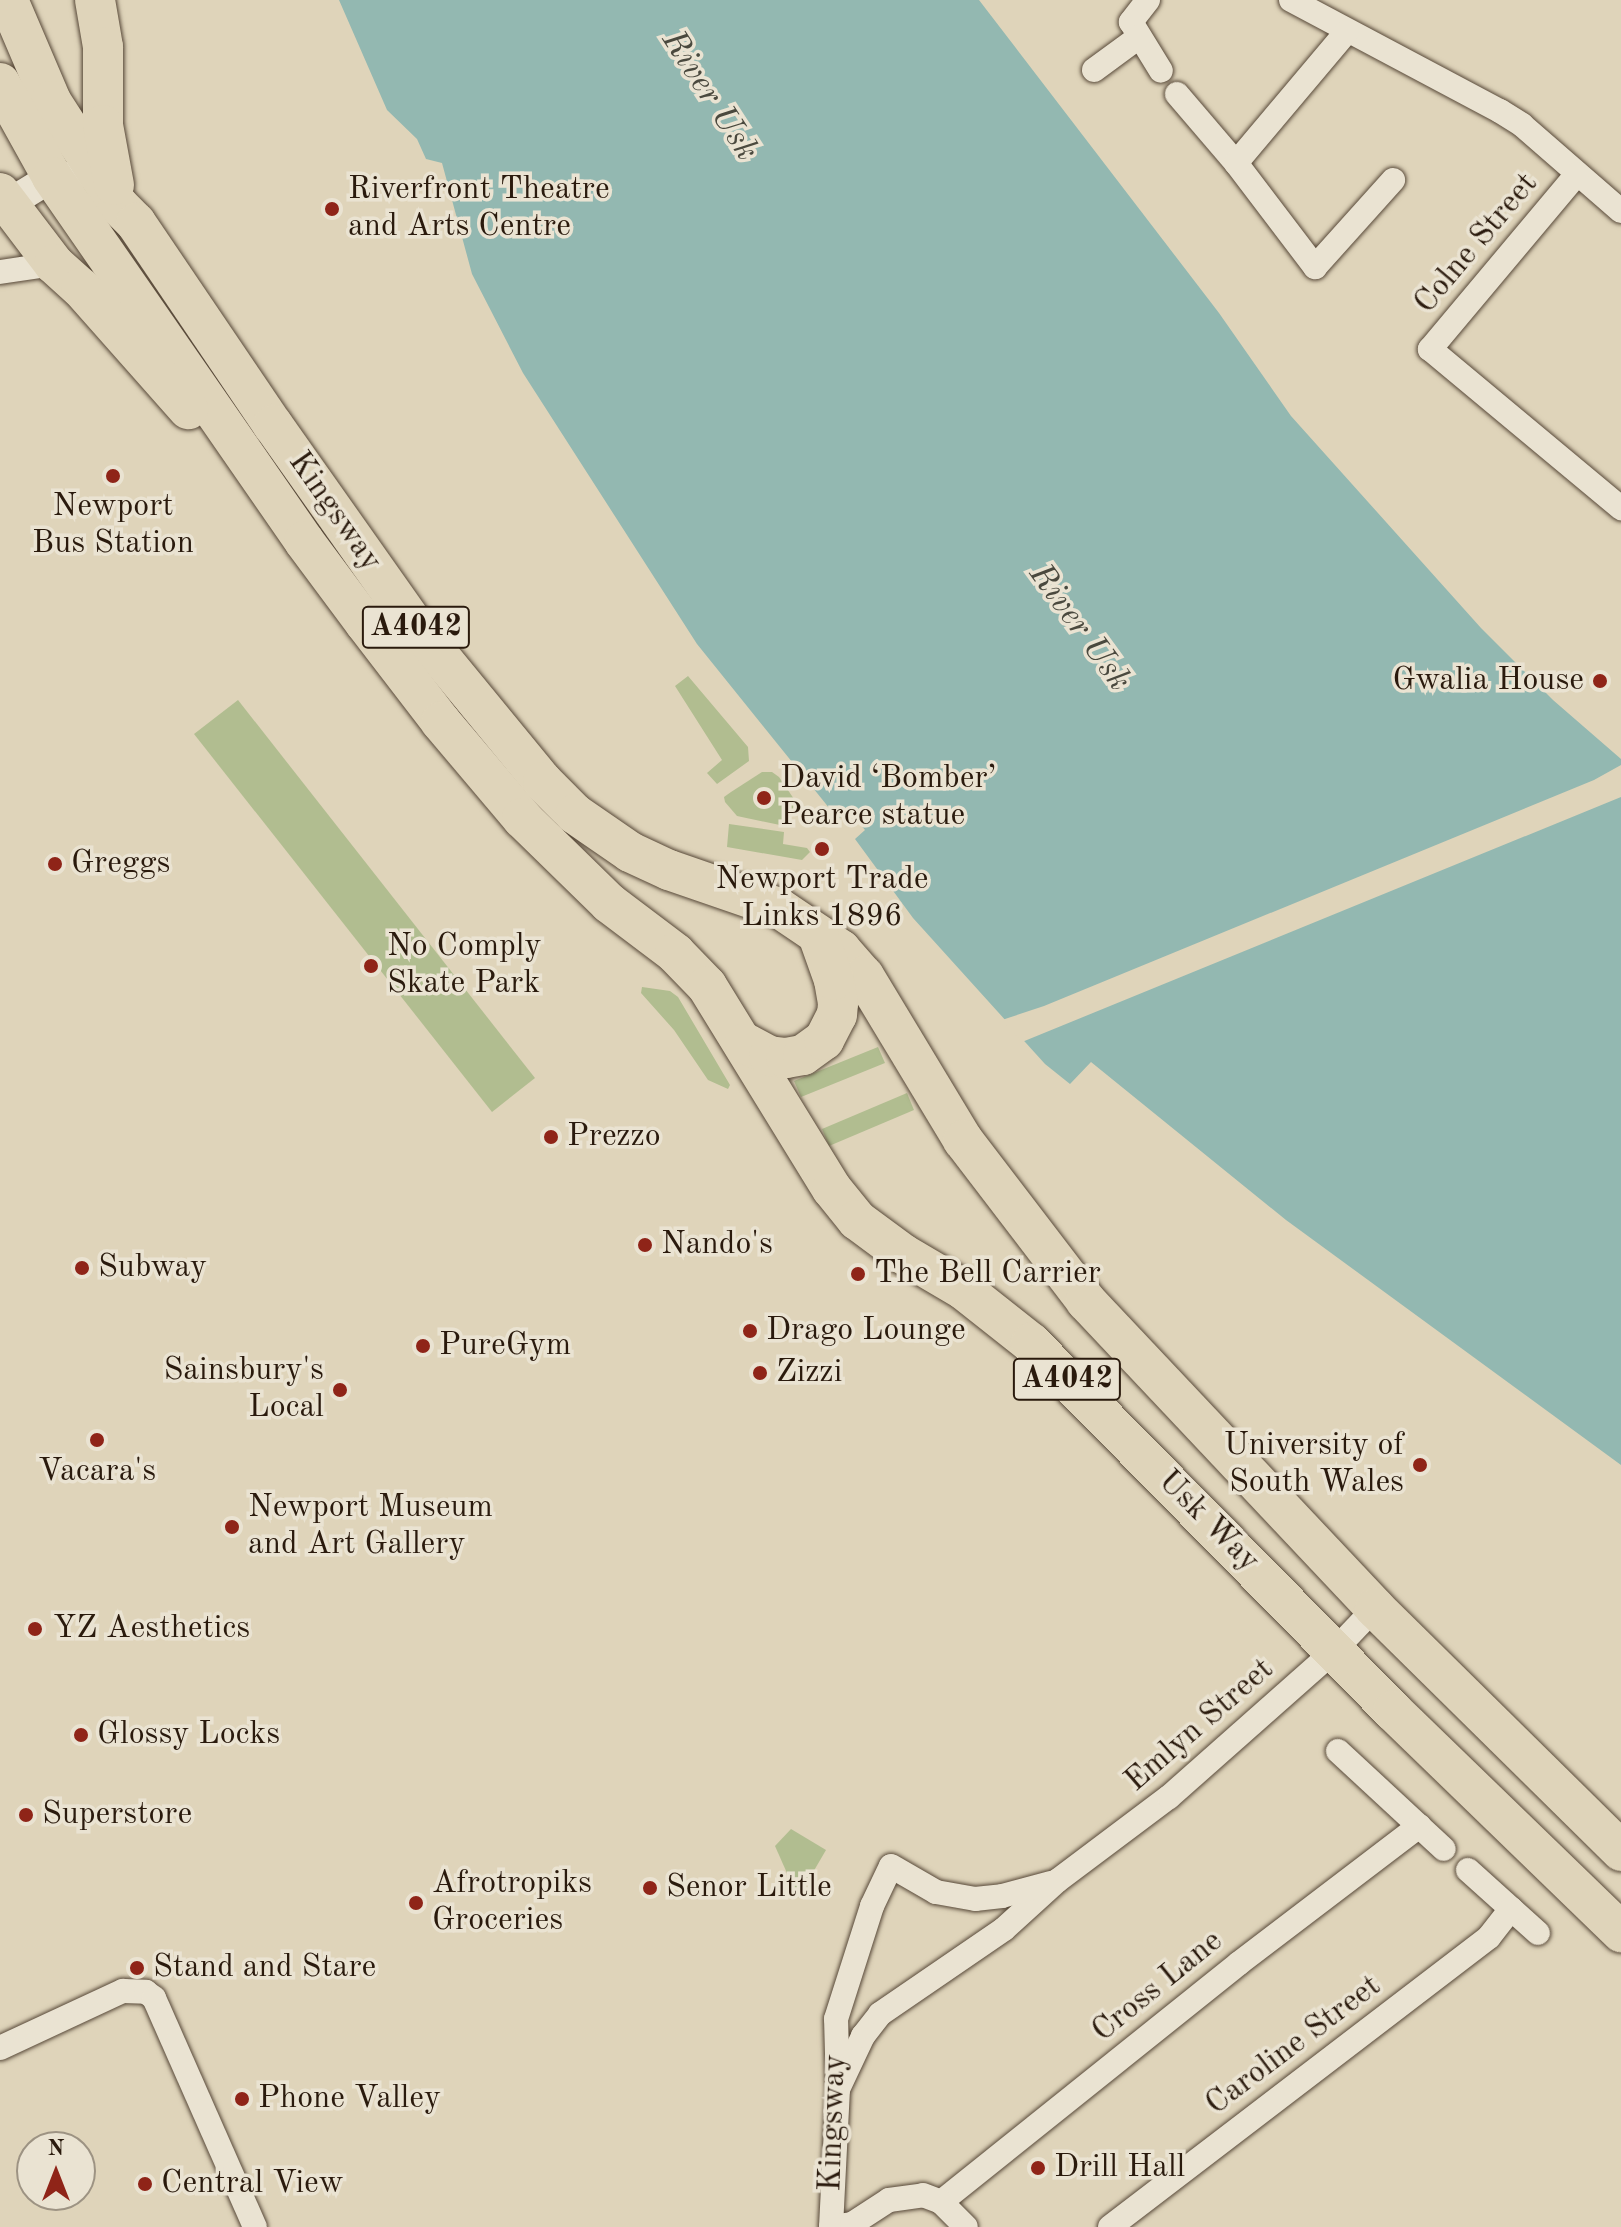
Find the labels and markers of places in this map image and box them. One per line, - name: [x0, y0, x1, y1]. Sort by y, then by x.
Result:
- place label: Riverfront Theatre and Arts Centre: [348, 172, 610, 247]
- marker: Riverfront Theatre and Arts Centre: [323, 200, 341, 218]
- marker: Newport Bus Station: [104, 467, 122, 485]
- place label: Newport Bus Station: [32, 489, 194, 564]
- place label: Gwalia House: [1393, 662, 1584, 700]
- marker: Gwalia House: [1591, 672, 1609, 690]
- place label: David ‘Bomber’ Pearce statue: [780, 761, 997, 836]
- marker: David ‘Bomber’ Pearce statue: [755, 789, 773, 807]
- marker: Newport Trade Links 1896: [813, 840, 831, 858]
- place label: Greggs: [71, 845, 170, 883]
- marker: Greggs: [46, 855, 64, 873]
- place label: Newport Trade Links 1896: [715, 862, 929, 937]
- place label: No Comply Skate Park: [387, 929, 541, 1004]
- marker: No Comply Skate Park: [362, 957, 380, 975]
- place label: Prezzo: [567, 1118, 661, 1156]
- marker: Prezzo: [542, 1128, 560, 1146]
- place label: Nando's: [661, 1226, 773, 1264]
- marker: Nando's: [636, 1236, 654, 1254]
- place label: Subway: [98, 1249, 207, 1287]
- place label: The Bell Carrier: [874, 1255, 1101, 1293]
- marker: Subway: [73, 1259, 91, 1277]
- marker: The Bell Carrier: [849, 1265, 867, 1283]
- place label: Drago Lounge: [766, 1312, 966, 1350]
- marker: Drago Lounge: [741, 1322, 759, 1340]
- place label: PureGym: [439, 1327, 571, 1365]
- marker: PureGym: [414, 1337, 432, 1355]
- place label: Sainsbury's Local: [163, 1353, 324, 1428]
- place label: Zizzi: [776, 1354, 842, 1392]
- marker: Zizzi: [751, 1364, 769, 1382]
- marker: Sainsbury's Local: [331, 1381, 349, 1399]
- place label: University of South Wales: [1224, 1428, 1404, 1503]
- marker: Vacara's: [88, 1431, 106, 1449]
- place label: Vacara's: [38, 1453, 156, 1491]
- marker: University of South Wales: [1411, 1456, 1429, 1474]
- place label: Newport Museum and Art Gallery: [248, 1490, 493, 1565]
- marker: Newport Museum and Art Gallery: [223, 1518, 241, 1536]
- place label: YZ Aesthetics: [53, 1610, 250, 1648]
- marker: YZ Aesthetics: [24, 1618, 46, 1640]
- place label: Glossy Locks: [97, 1716, 280, 1754]
- marker: Glossy Locks: [72, 1726, 90, 1744]
- place label: Superstore: [42, 1796, 192, 1834]
- marker: Superstore: [17, 1806, 35, 1824]
- place label: Afrotropiks Groceries: [432, 1866, 592, 1941]
- place label: Senor Little: [666, 1869, 832, 1907]
- marker: Senor Little: [641, 1879, 659, 1897]
- marker: Afrotropiks Groceries: [407, 1894, 425, 1912]
- place label: Stand and Stare: [153, 1949, 376, 1987]
- marker: Stand and Stare: [128, 1959, 146, 1977]
- place label: Phone Valley: [258, 2080, 441, 2118]
- marker: Phone Valley: [233, 2090, 251, 2108]
- place label: Drill Hall: [1054, 2149, 1185, 2187]
- marker: Drill Hall: [1029, 2159, 1047, 2177]
- place label: Central View: [161, 2165, 344, 2203]
- marker: Central View: [136, 2175, 154, 2193]

